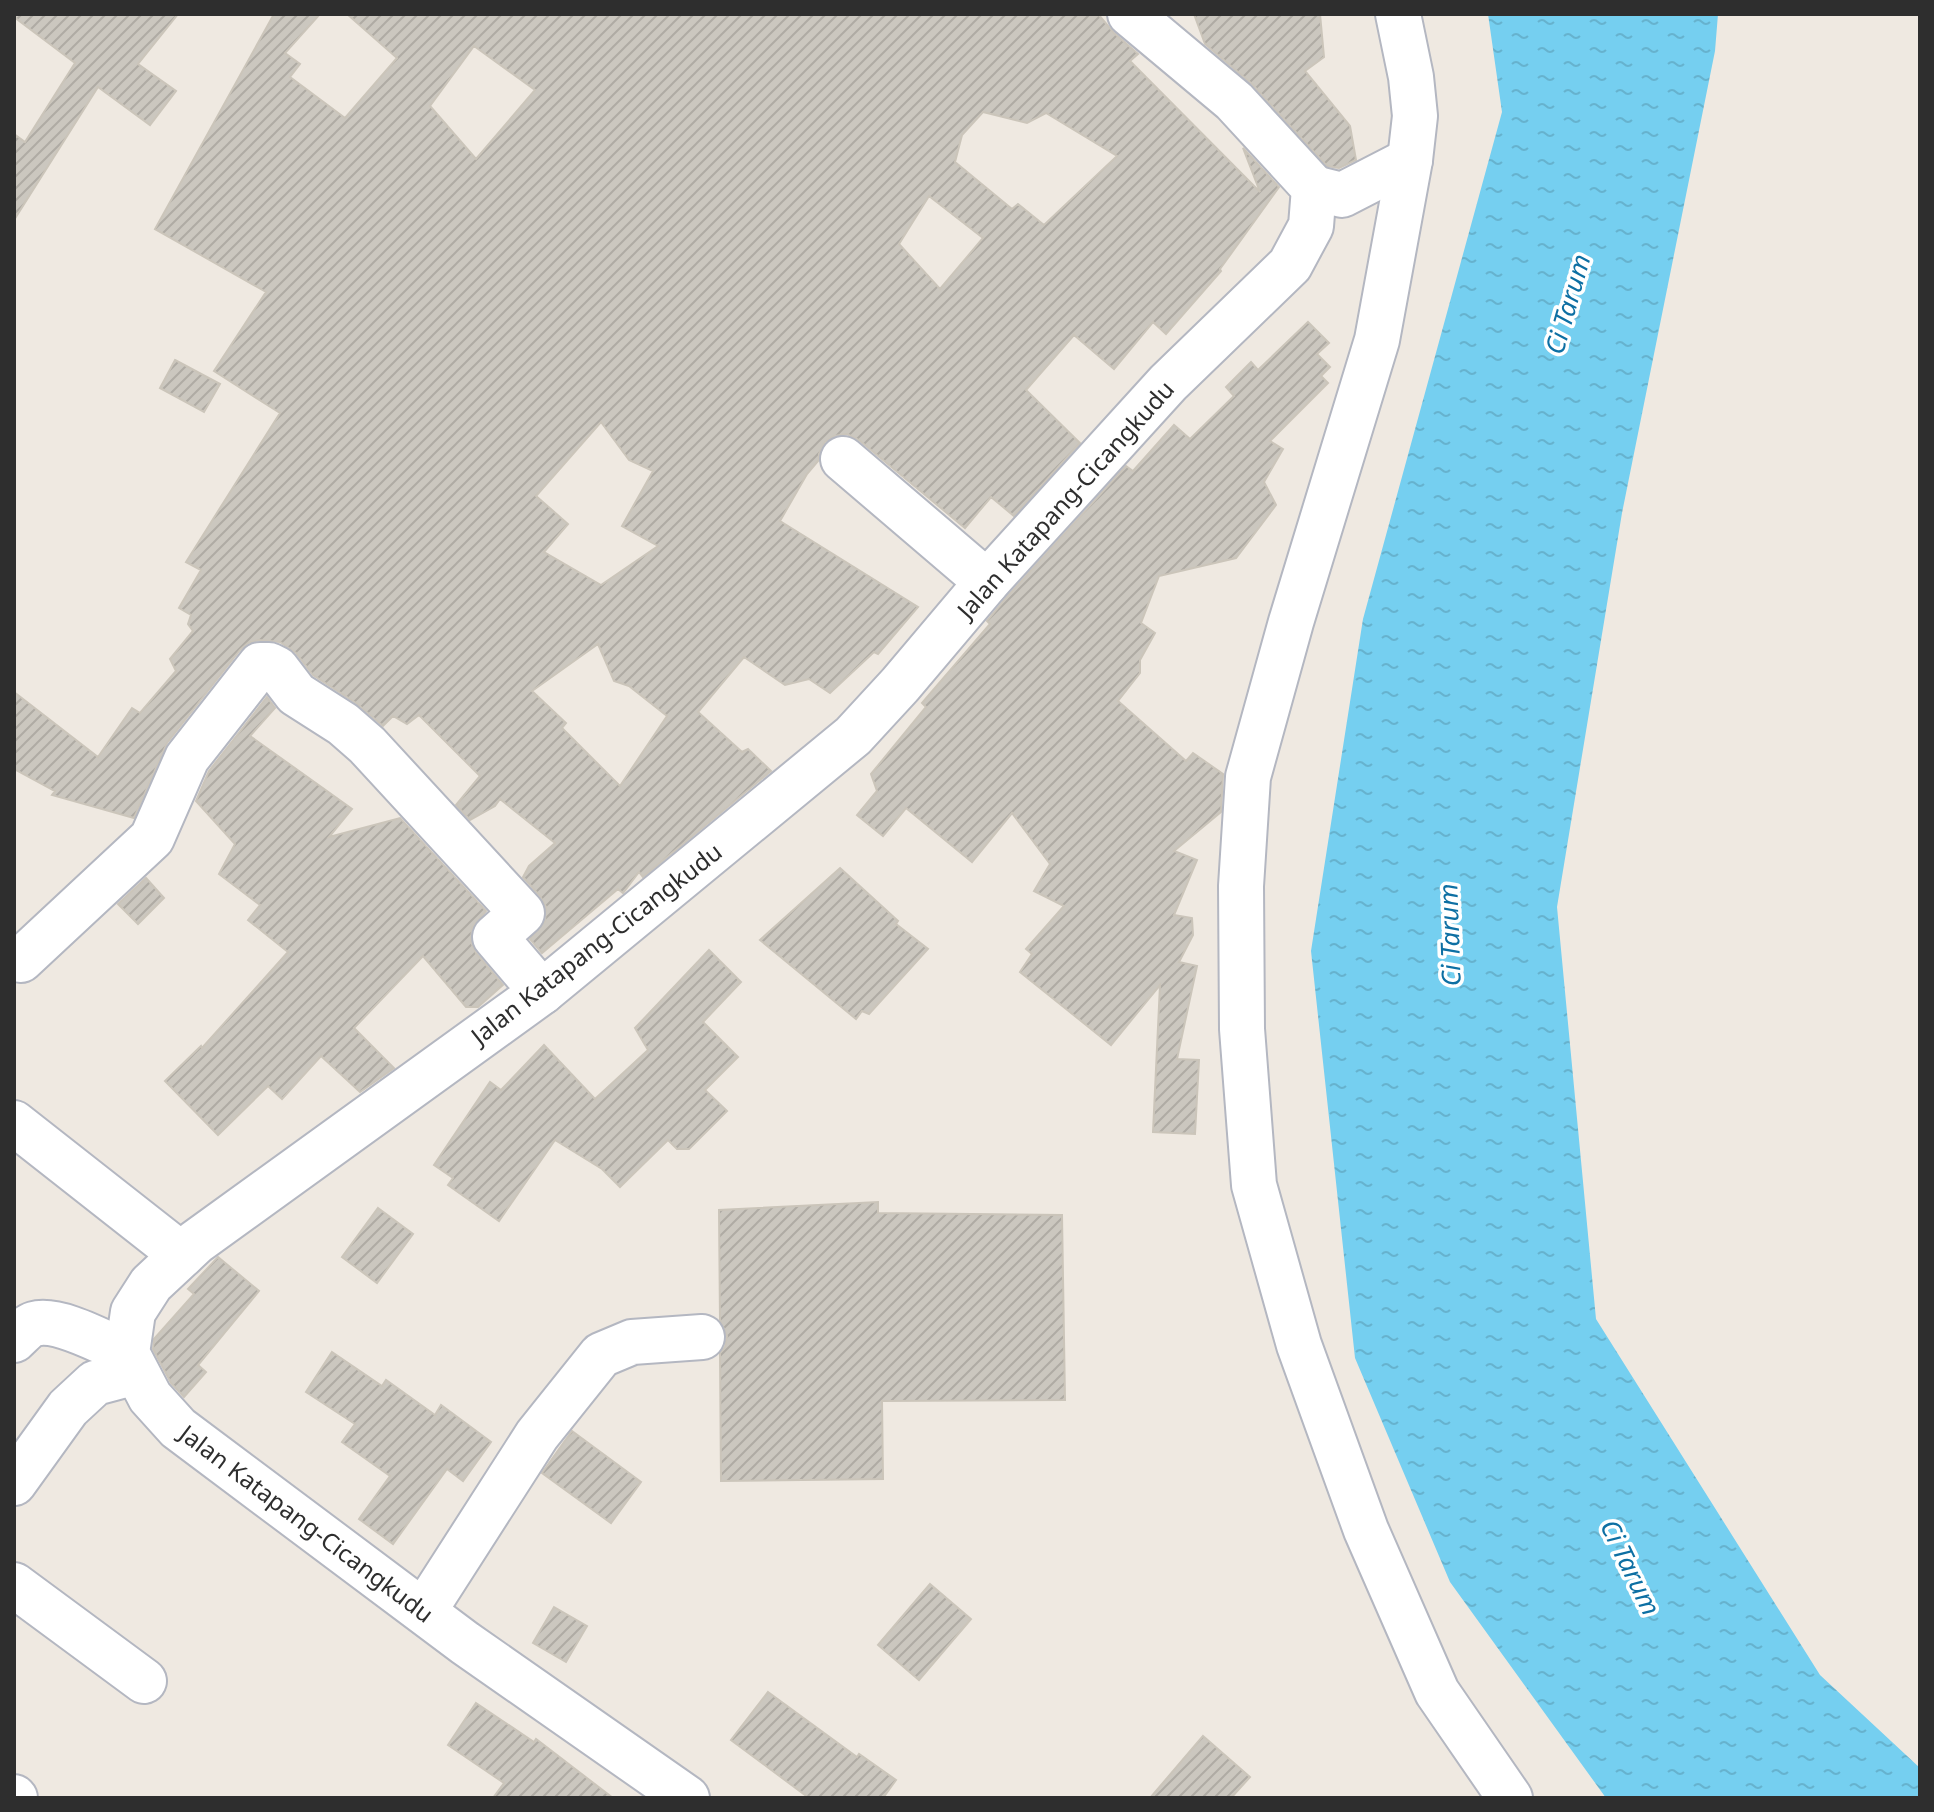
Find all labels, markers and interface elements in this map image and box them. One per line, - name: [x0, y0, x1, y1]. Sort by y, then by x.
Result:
- water label: Ci Tarum: [1536, 250, 1598, 358]
- street label: Jalan Katapang-Cicangkudu: [948, 373, 1181, 627]
- street label: Jalan Katapang-Cicangkudu: [462, 835, 728, 1053]
- water label: Ci Tarum: [1429, 883, 1469, 987]
- street label: Jalan Katapang-Cicangkudu: [172, 1415, 441, 1629]
- water label: Ci Tarum: [1592, 1513, 1670, 1621]

